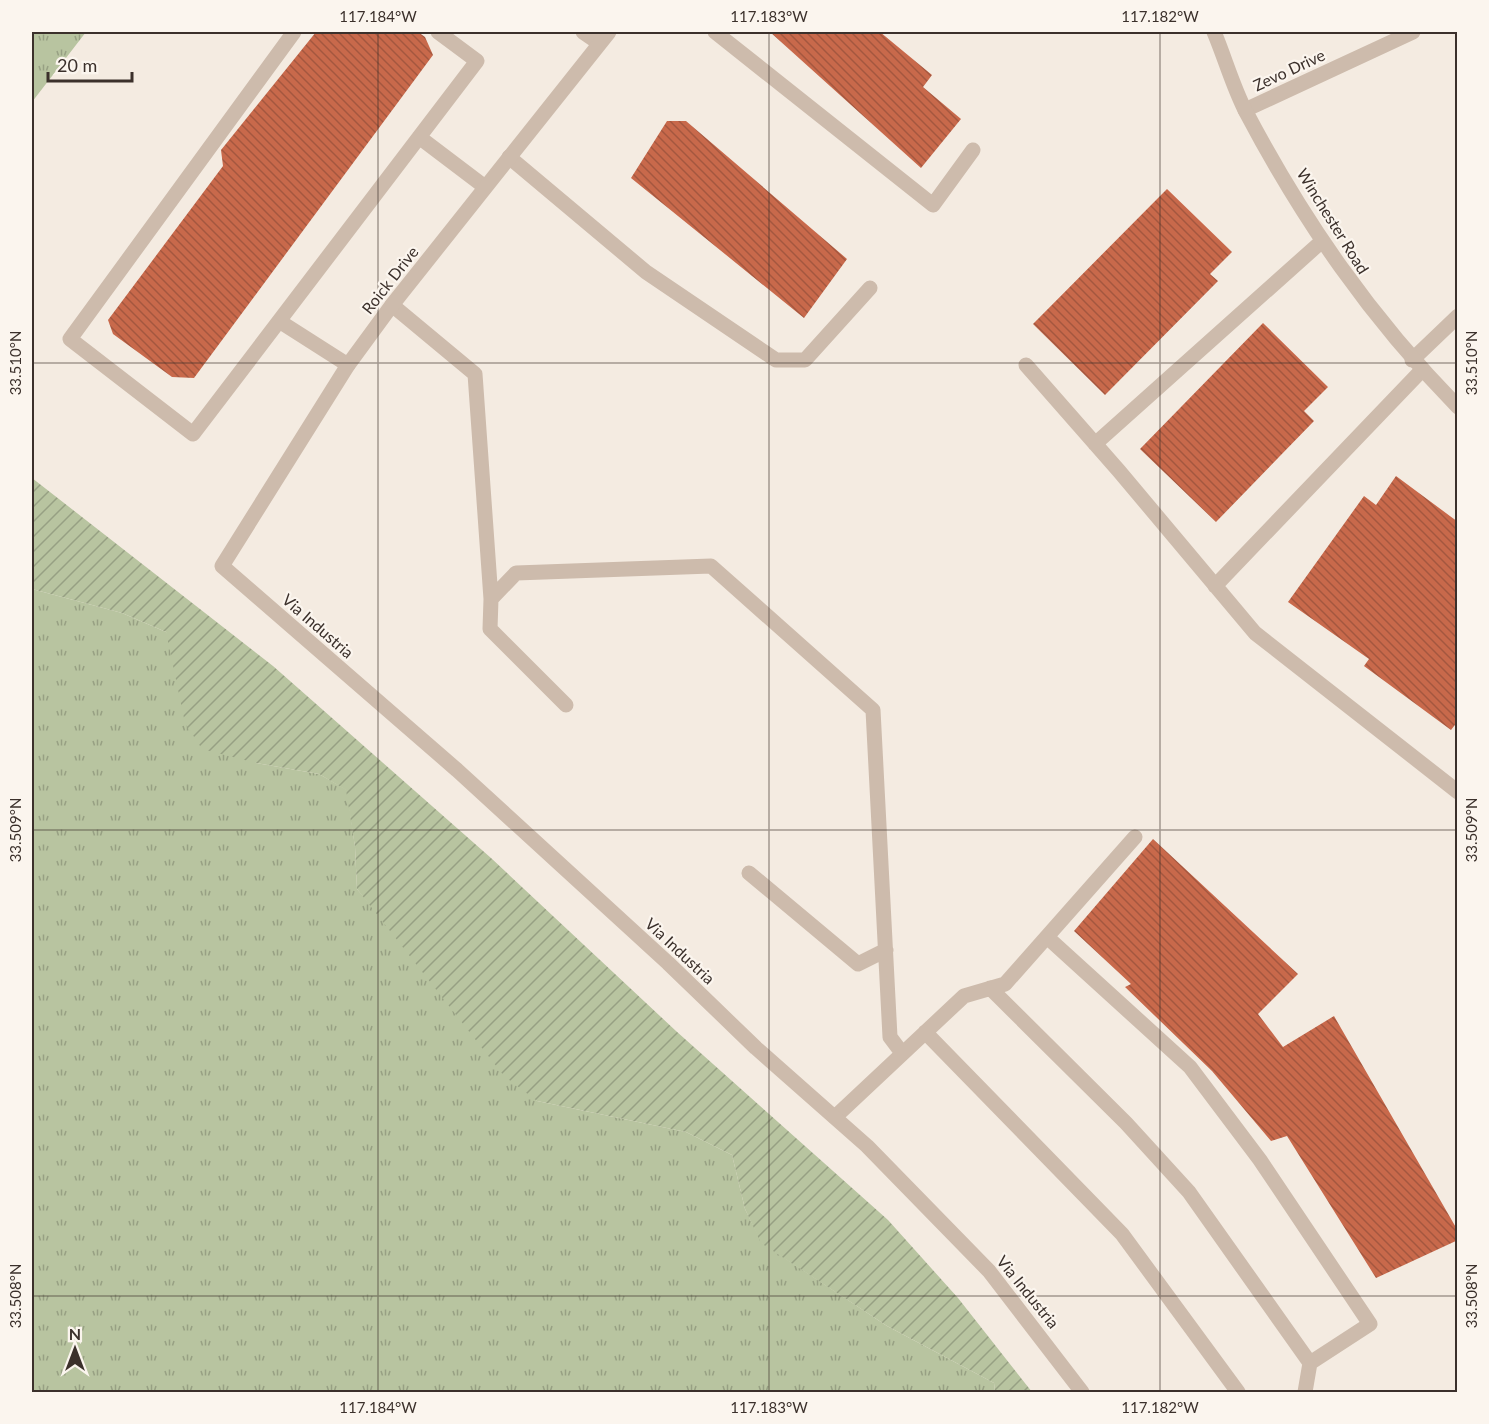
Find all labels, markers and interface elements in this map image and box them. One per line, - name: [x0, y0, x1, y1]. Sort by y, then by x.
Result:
- text: 117.184°W: [339, 7, 417, 25]
- text: 117.183°W: [730, 7, 808, 25]
- text: 117.182°W: [1121, 7, 1199, 25]
- scale bar: [48, 45, 132, 83]
- street label: Zevo Drive: [1250, 45, 1328, 94]
- text: 20 m: [57, 54, 97, 76]
- street label: Winchester Road: [1293, 165, 1373, 277]
- street label: Roick Drive: [357, 242, 422, 317]
- text: 33.510°N: [6, 331, 24, 395]
- text: 33.510°N: [1462, 331, 1480, 395]
- street label: Via Industria: [279, 590, 358, 662]
- text: 33.509°N: [6, 798, 24, 862]
- text: 33.509°N: [1462, 798, 1480, 862]
- street label: Via Industria: [642, 914, 719, 988]
- street label: Via Industria: [993, 1251, 1064, 1332]
- text: 33.508°N: [6, 1264, 24, 1328]
- text: 33.508°N: [1462, 1264, 1480, 1328]
- north arrow: [45, 1319, 105, 1379]
- text: N: [69, 1324, 81, 1343]
- text: 117.184°W: [339, 1398, 417, 1416]
- text: 117.183°W: [730, 1398, 808, 1416]
- text: 117.182°W: [1121, 1398, 1199, 1416]

